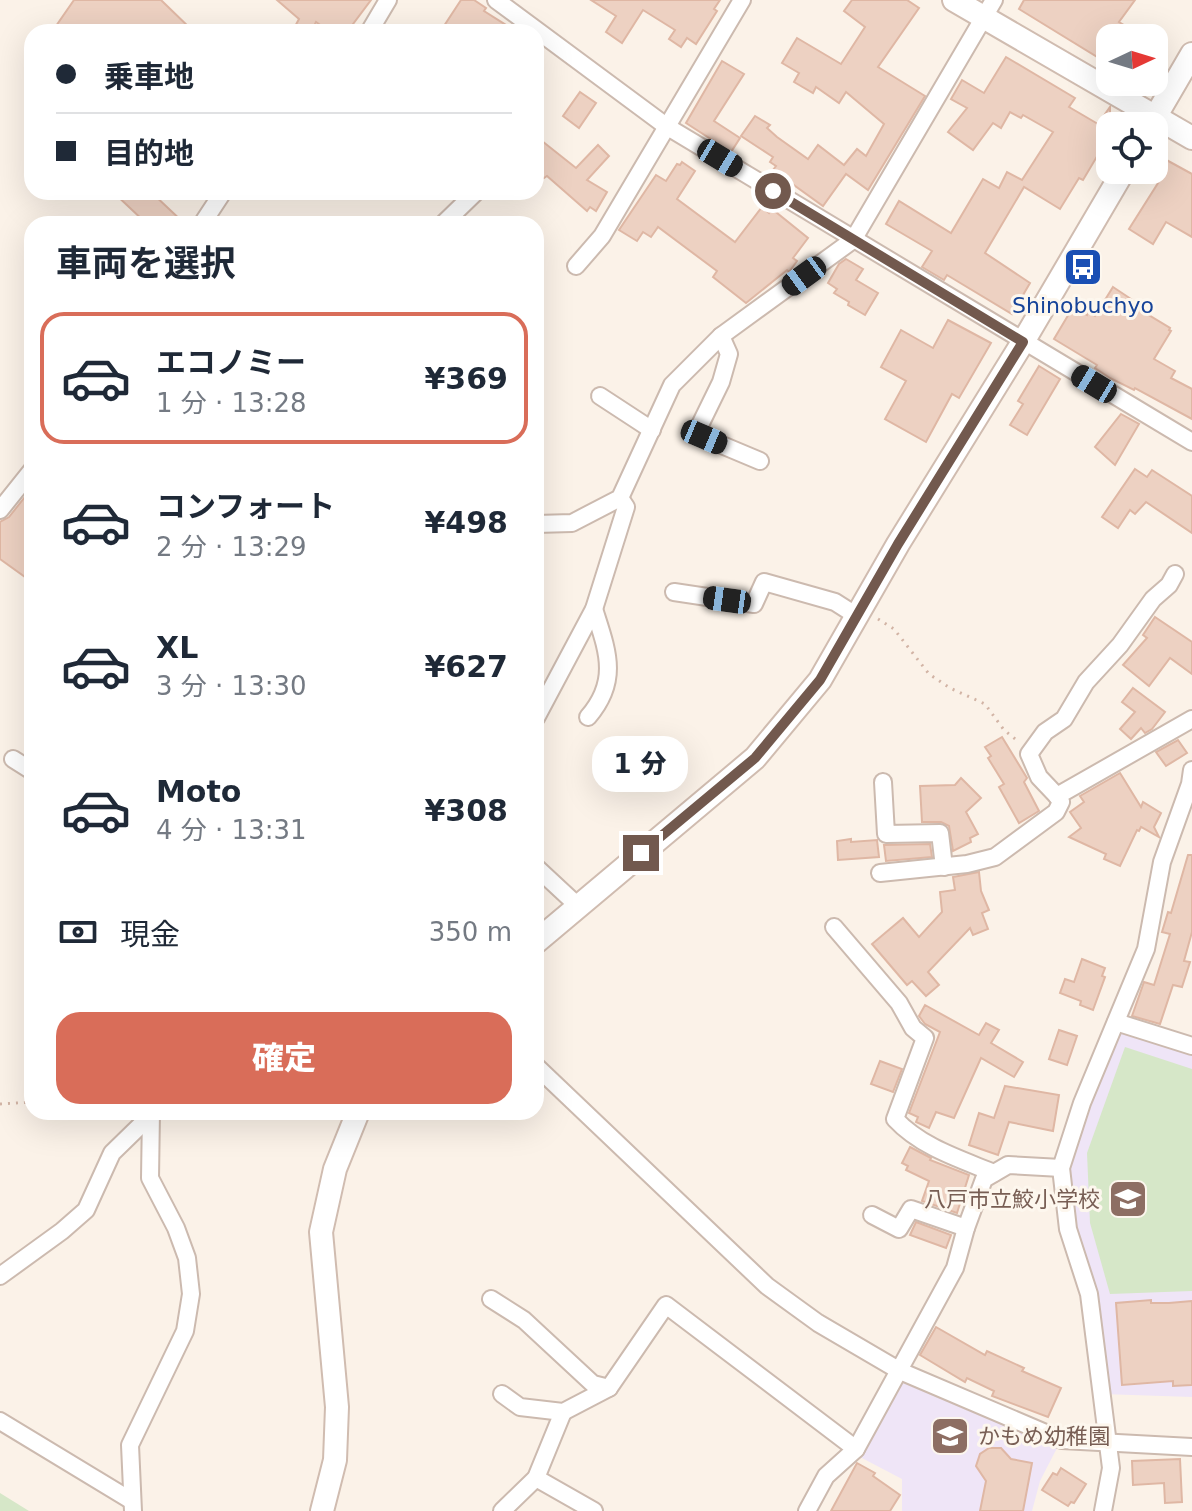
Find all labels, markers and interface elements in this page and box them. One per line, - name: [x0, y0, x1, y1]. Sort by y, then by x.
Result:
- north arrow: [1096, 24, 1168, 96]
- map controls: [1096, 24, 1168, 184]
- text: 乗車地: [104, 59, 194, 94]
- button: locate: [1096, 112, 1168, 184]
- car: [693, 135, 747, 181]
- text: 目的地: [104, 136, 194, 171]
- route start: [755, 173, 791, 209]
- text: 車両を選択: [56, 243, 236, 284]
- bus stop icon: Shinobuchyo: [1062, 246, 1104, 288]
- car: [778, 252, 830, 300]
- place label: Shinobuchyo: [1012, 293, 1154, 318]
- icon: car: [60, 342, 132, 414]
- text: エコノミー: [156, 345, 306, 380]
- text: ¥369: [425, 361, 508, 396]
- car: [1067, 361, 1121, 407]
- text: 1 分 · 13:28: [156, 388, 307, 418]
- car: [677, 417, 731, 457]
- icon: car: [60, 486, 132, 558]
- text: コンフォート: [156, 489, 335, 524]
- text: ¥498: [425, 505, 508, 540]
- text: 2 分 · 13:29: [156, 532, 307, 562]
- car: [702, 585, 752, 615]
- icon: car: [60, 630, 132, 702]
- text: XL: [156, 630, 198, 665]
- text: ¥627: [425, 649, 508, 684]
- text: 3 分 · 13:30: [156, 671, 307, 701]
- callout: 1 分: [593, 737, 689, 793]
- text: 1 分: [613, 749, 667, 779]
- icon: car: [60, 774, 132, 846]
- text: Moto: [156, 774, 241, 809]
- text: ¥308: [425, 793, 508, 828]
- text: 4 分 · 13:31: [156, 815, 307, 845]
- route end: [623, 835, 659, 871]
- icon: cash: [56, 910, 100, 954]
- text: 現金: [120, 917, 180, 952]
- text: 350 m: [429, 917, 512, 947]
- button: 確定: [56, 1012, 512, 1104]
- school or university icon: 八戸市立鮫小学校: [1107, 1178, 1149, 1220]
- place label: 八戸市立鮫小学校: [924, 1187, 1100, 1212]
- school or university icon: かもめ幼稚園: [929, 1415, 971, 1457]
- place label: かもめ幼稚園: [978, 1424, 1110, 1449]

